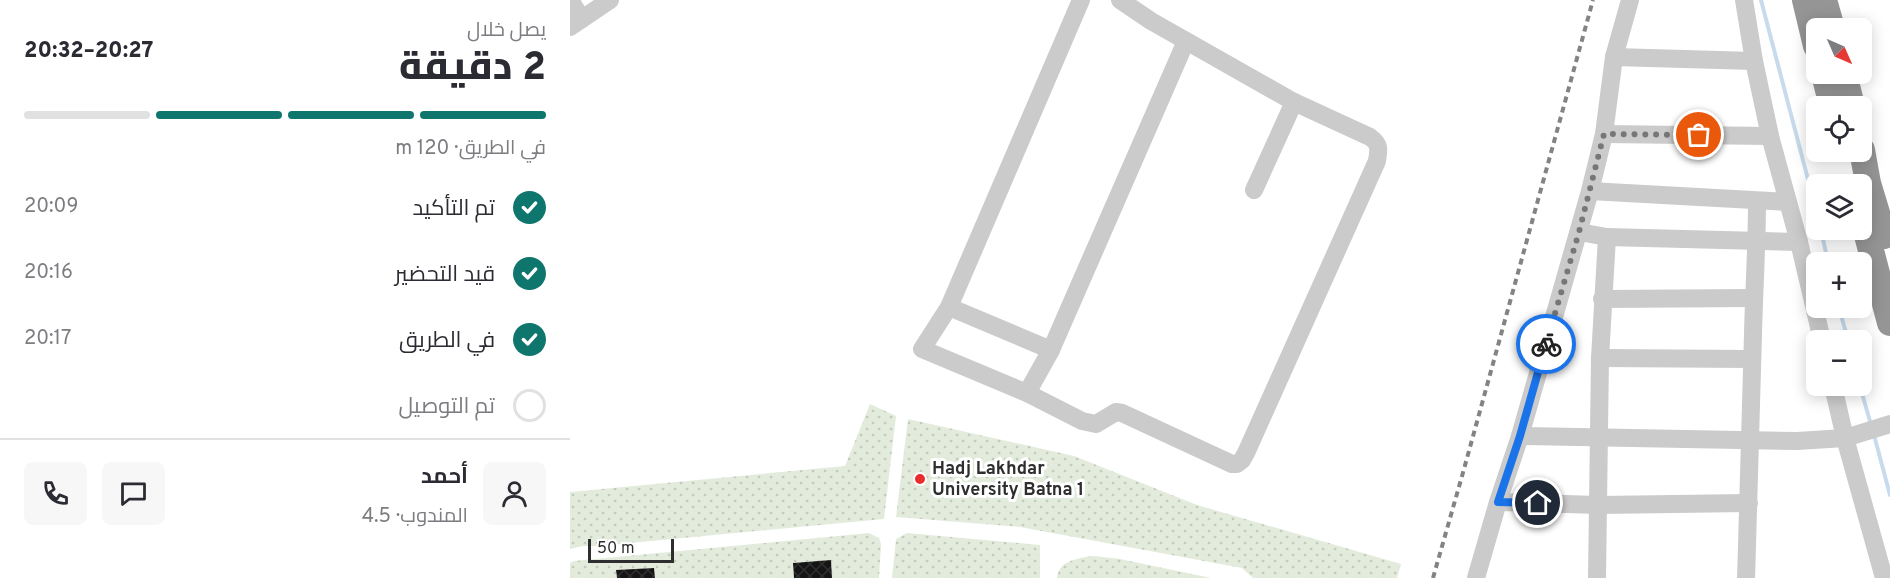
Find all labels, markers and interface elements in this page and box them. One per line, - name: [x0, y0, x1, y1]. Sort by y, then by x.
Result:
- text: يصل خلال: [467, 18, 546, 44]
- north arrow: [1806, 18, 1872, 84]
- map controls: [1806, 18, 1872, 396]
- text: 20:27–20:32: [24, 38, 153, 65]
- text: 2 دقيقة: [399, 45, 546, 94]
- button: locate: [1806, 96, 1872, 162]
- pin: [1673, 109, 1724, 160]
- icon: bag: [1682, 118, 1715, 151]
- text: في الطريق · 120 m: [395, 136, 546, 162]
- button: layers: [1806, 174, 1872, 240]
- icon: check: [513, 191, 546, 224]
- text: 20:09: [24, 194, 78, 220]
- text: تم التأكيد: [413, 196, 495, 223]
- button: +: [1806, 252, 1872, 318]
- icon: check: [513, 257, 546, 290]
- text: 20:16: [24, 260, 73, 286]
- text: قيد التحضير: [395, 262, 495, 289]
- courier: [1516, 314, 1576, 374]
- icon: check: [513, 323, 546, 356]
- text: 20:17: [24, 326, 71, 352]
- text: في الطريق: [399, 328, 495, 355]
- icon: bike: [1530, 328, 1563, 361]
- button: −: [1806, 330, 1872, 396]
- text: تم التوصيل: [398, 394, 495, 421]
- place label: Hadj Lakhdar University Batna 1: [932, 458, 1084, 502]
- button: phone: [24, 462, 87, 525]
- button: chat: [102, 462, 165, 525]
- button: person: [483, 462, 546, 525]
- text: أحمد: [421, 464, 468, 491]
- marker: Hadj Lakhdar University Batna 1: [913, 472, 927, 486]
- pin: [1512, 477, 1563, 528]
- icon: home: [1521, 486, 1554, 519]
- text: المندوب · 4.5: [362, 504, 468, 530]
- scale bar: [588, 536, 674, 564]
- text: 50 m: [597, 539, 635, 559]

